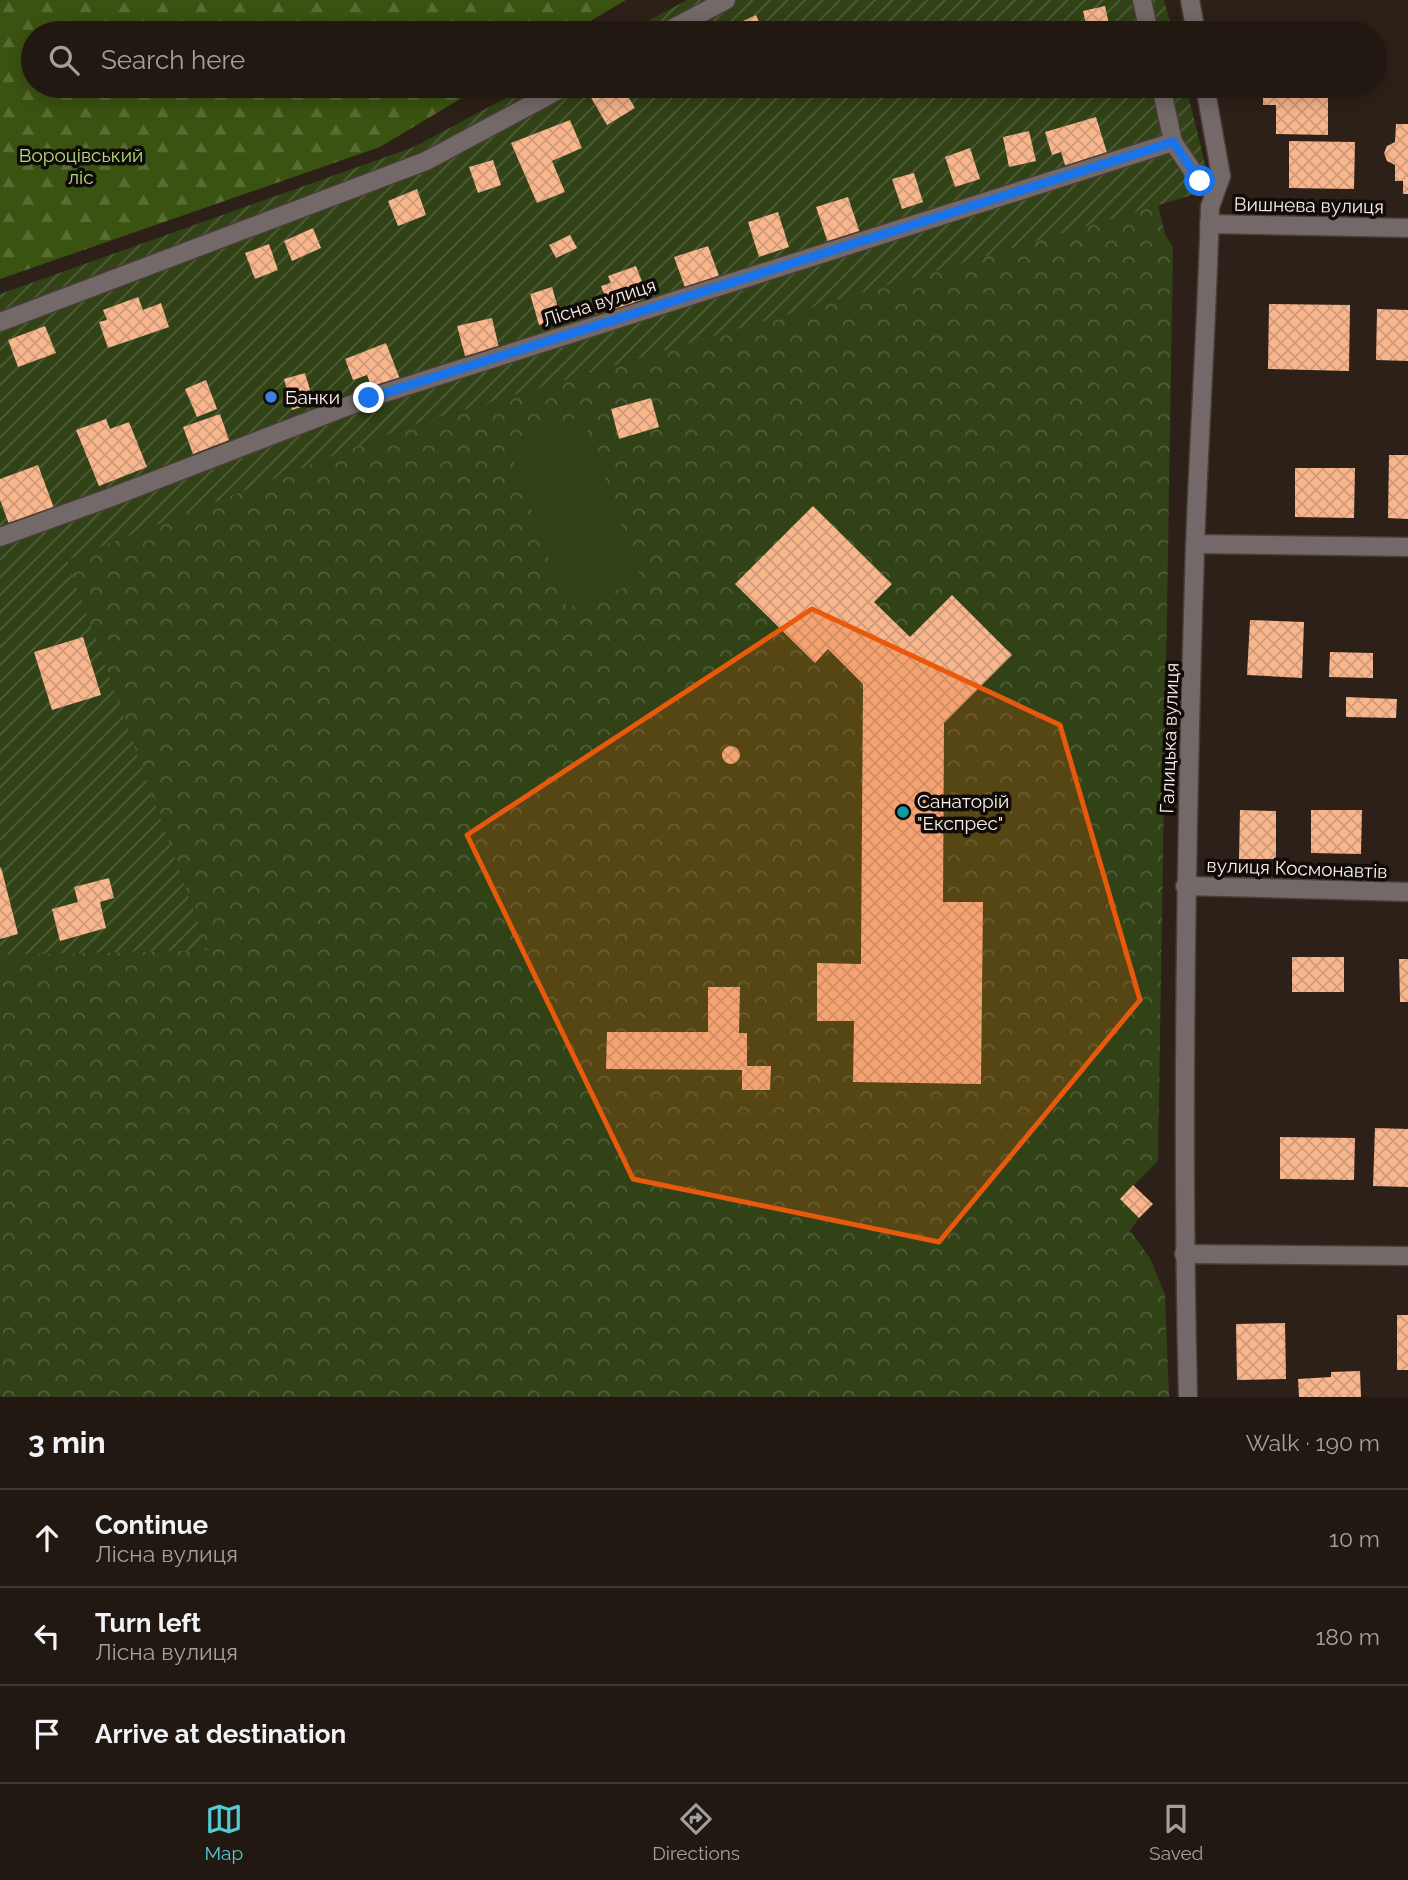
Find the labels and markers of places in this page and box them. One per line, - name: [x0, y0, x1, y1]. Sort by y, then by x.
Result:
- place label: Банки: [285, 386, 340, 408]
- marker: Банки: [263, 389, 279, 405]
- place label: Санаторій "Експрес": [917, 790, 1009, 834]
- marker: Санаторій "Експрес": [895, 804, 911, 820]

